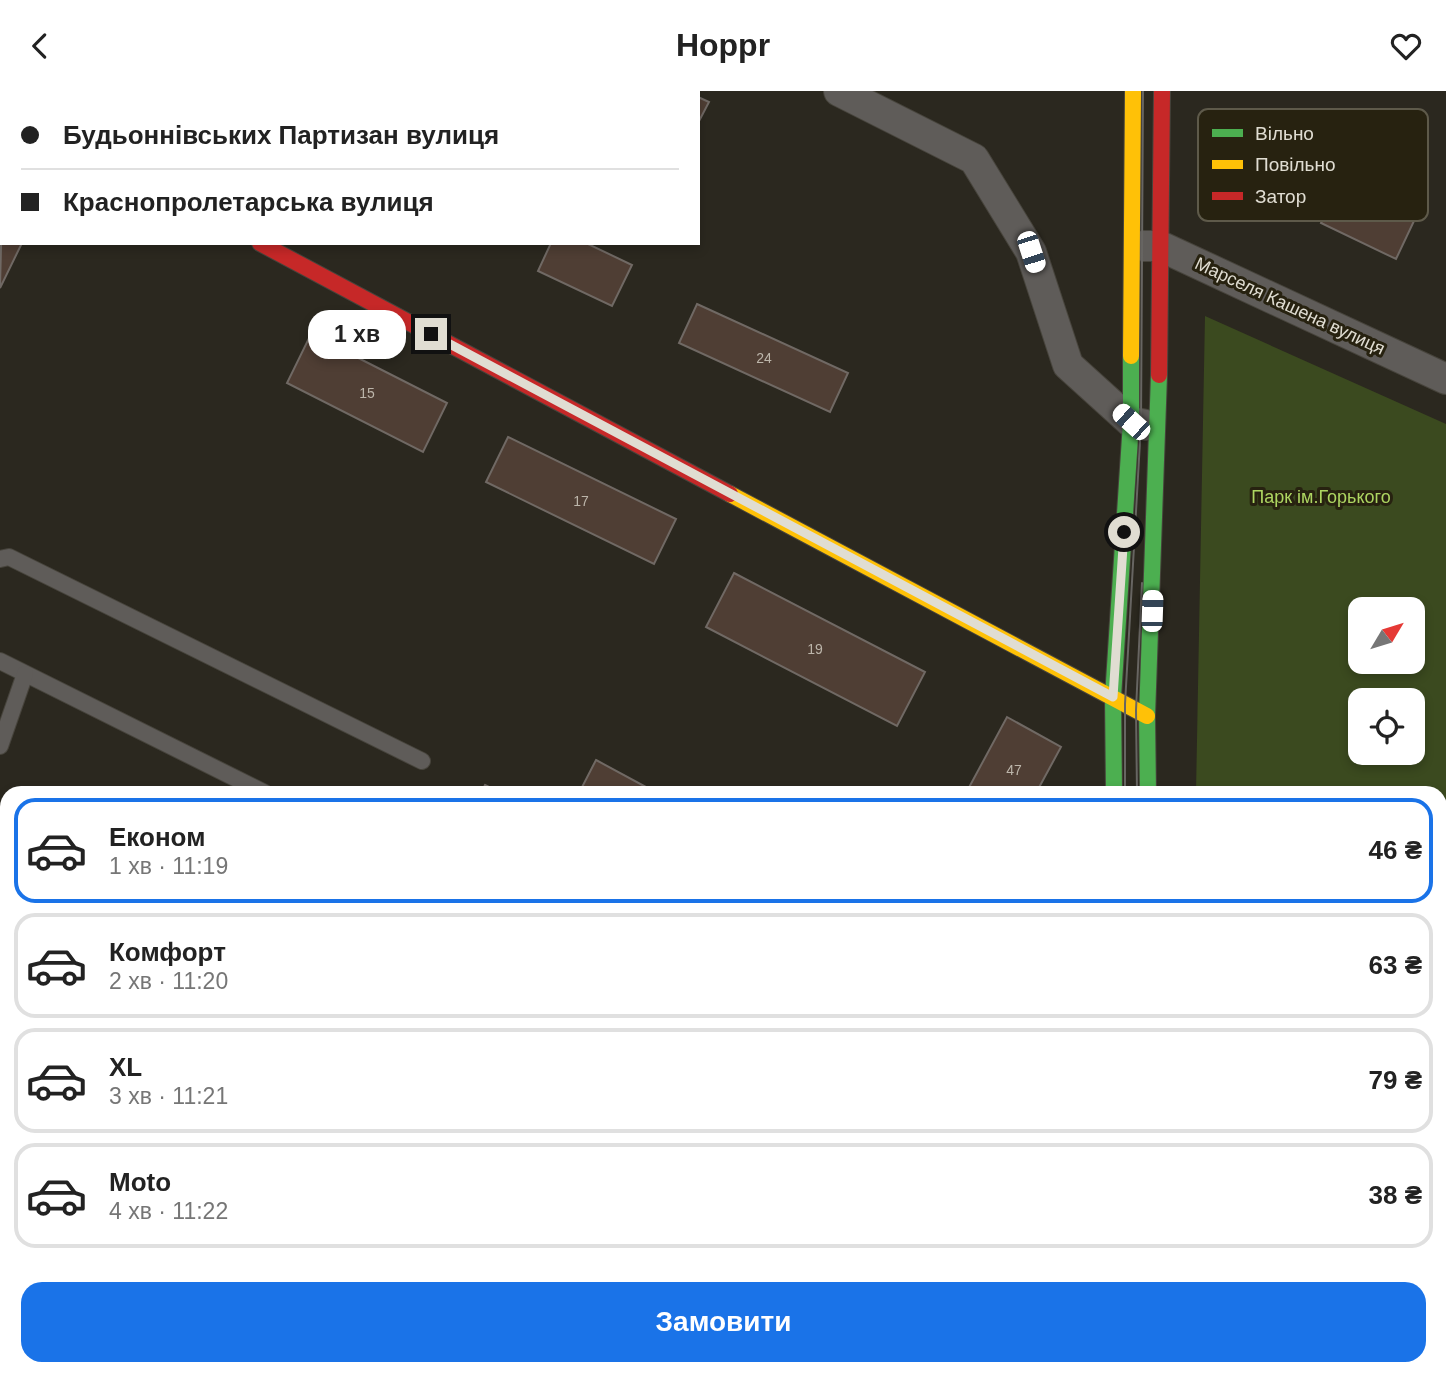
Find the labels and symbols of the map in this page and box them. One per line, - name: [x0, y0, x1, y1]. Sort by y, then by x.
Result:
- legend: [1198, 109, 1428, 221]
- text: Вільно: [1255, 123, 1314, 144]
- text: Повільно: [1255, 154, 1336, 175]
- text: Затор: [1255, 186, 1306, 207]
- car: [1015, 229, 1048, 275]
- street label: Марселя Кашена вулиця: [1192, 253, 1388, 359]
- callout: 1 хв: [308, 309, 406, 359]
- route end: [415, 318, 447, 350]
- house number: 24: [756, 350, 772, 366]
- house number: 15: [359, 385, 375, 401]
- car: [1109, 400, 1154, 444]
- park label: Парк iм.Горького: [1251, 487, 1391, 507]
- house number: 17: [573, 493, 589, 509]
- route start: [1108, 516, 1140, 548]
- car: [1141, 590, 1164, 632]
- north arrow: [1348, 597, 1424, 674]
- house number: 19: [807, 641, 823, 657]
- house number: 47: [1006, 762, 1022, 778]

